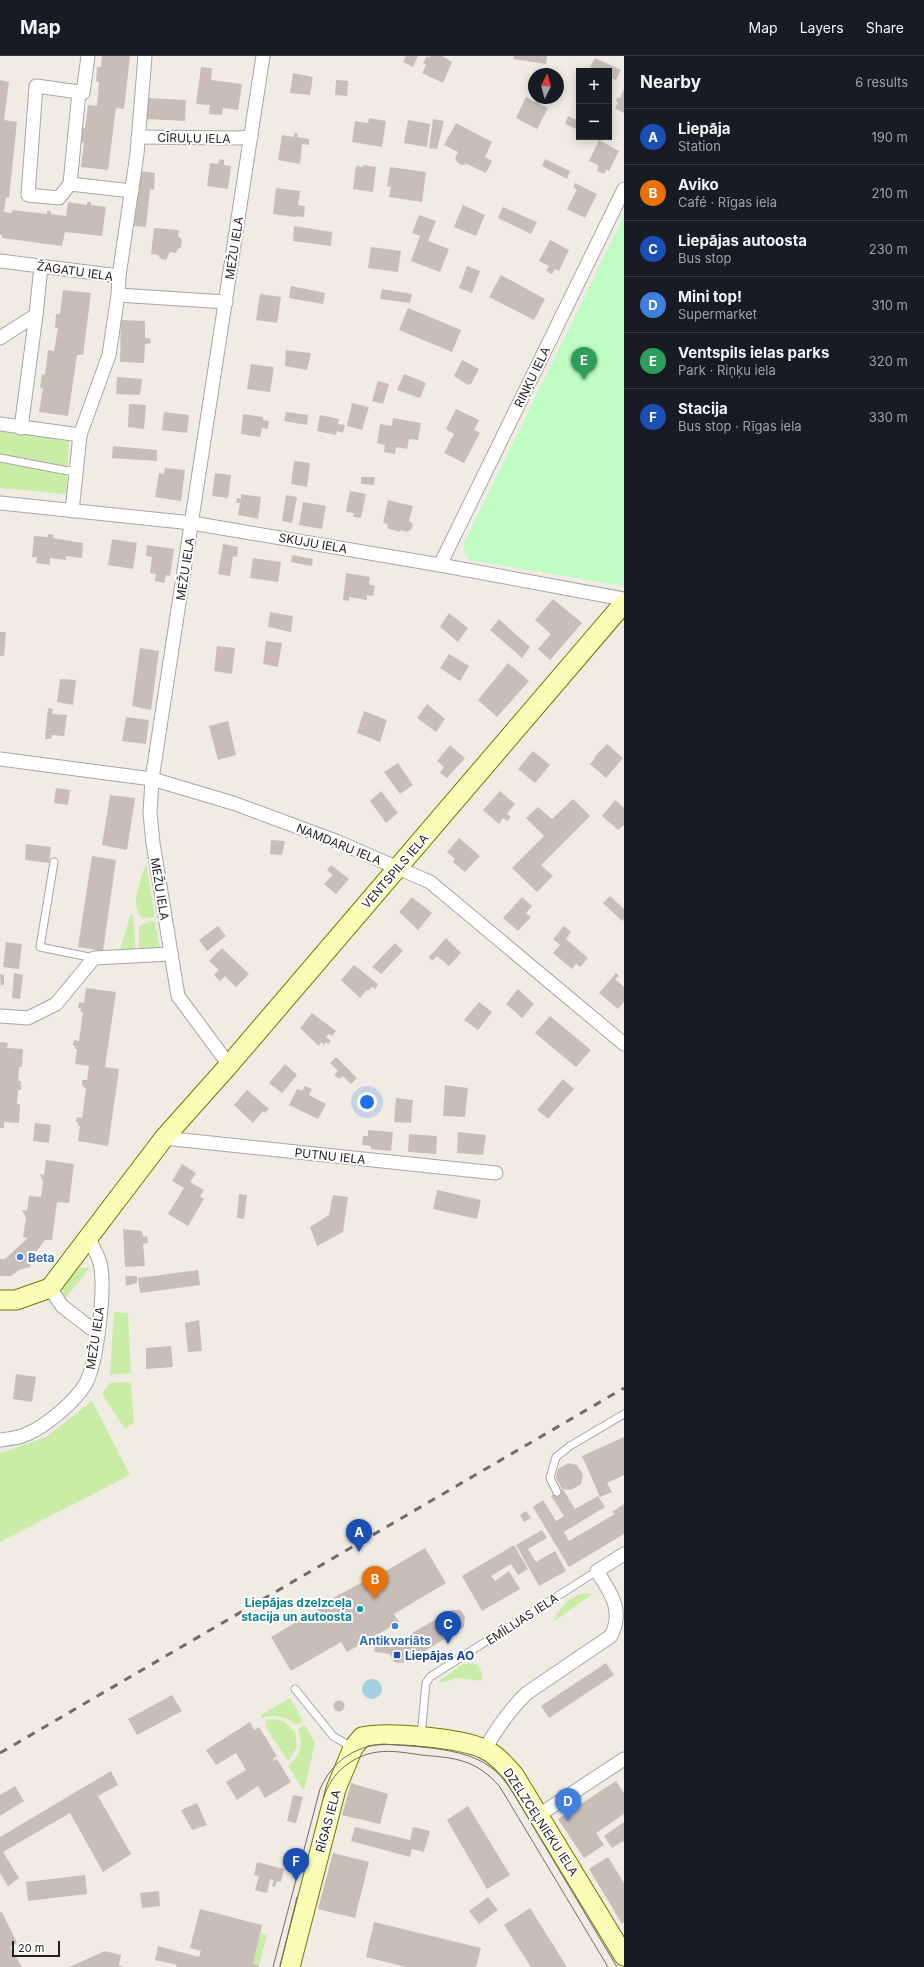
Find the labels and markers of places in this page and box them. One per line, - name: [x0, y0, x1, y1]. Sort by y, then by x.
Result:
- pin: E: [571, 347, 597, 380]
- place label: Beta: [28, 1250, 55, 1265]
- marker: Beta: [15, 1252, 25, 1262]
- pin: A: [346, 1519, 372, 1552]
- pin: B: [362, 1566, 388, 1599]
- place label: Liepājas dzelzceļa stacija un autoosta: [241, 1595, 352, 1624]
- marker: Liepājas dzelzceļa stacija un autoosta: [355, 1604, 365, 1614]
- pin: C: [435, 1611, 461, 1644]
- marker: Antikvariāts: [390, 1621, 400, 1631]
- place label: Antikvariāts: [359, 1633, 431, 1648]
- place label: Liepājas AO: [405, 1648, 474, 1663]
- marker: Liepājas AO: [392, 1650, 402, 1660]
- pin: D: [555, 1788, 581, 1821]
- pin: F: [283, 1848, 309, 1881]

